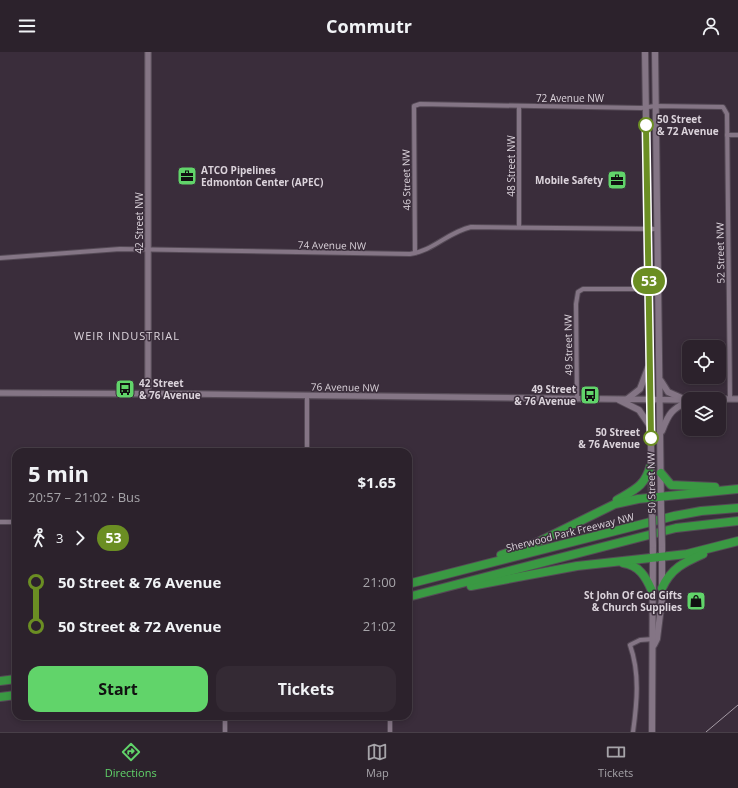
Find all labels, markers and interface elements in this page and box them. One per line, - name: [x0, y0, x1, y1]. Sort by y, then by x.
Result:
- text: Commutr: [326, 14, 412, 38]
- icon: menu: [16, 15, 38, 37]
- icon: person: [700, 15, 722, 37]
- street label: 72 Avenue NW: [536, 91, 605, 105]
- place label: 50 Street & 72 Avenue: [657, 112, 719, 138]
- marker: 50 Street & 72 Avenue: [638, 117, 654, 133]
- street label: 48 Street NW: [504, 135, 518, 197]
- street label: 46 Street NW: [398, 148, 414, 211]
- place label: ATCO Pipelines Edmonton Center (APEC): [201, 163, 323, 189]
- office icon: ATCO Pipelines Edmonton Center (APEC): [176, 165, 198, 187]
- office icon: Mobile Safety: [606, 169, 628, 191]
- place label: Mobile Safety: [535, 173, 603, 187]
- street label: 42 Street NW: [132, 192, 146, 254]
- street label: 52 Street NW: [712, 221, 728, 284]
- street label: 74 Avenue NW: [298, 237, 367, 253]
- line badge: 53: [631, 268, 667, 294]
- text: 53: [641, 271, 657, 290]
- street label: 49 Street NW: [560, 313, 576, 376]
- district label: WEIR INDUSTRIAL: [74, 328, 180, 343]
- map controls: [682, 340, 726, 436]
- button: locate: [682, 340, 726, 384]
- place label: 42 Street & 76 Avenue: [139, 376, 201, 402]
- bus stop icon: 42 Street & 76 Avenue: [114, 378, 136, 400]
- street label: 76 Avenue NW: [311, 379, 380, 395]
- place label: 49 Street & 76 Avenue: [514, 382, 577, 408]
- bus stop icon: 49 Street & 76 Avenue: [579, 384, 601, 406]
- button: layers: [682, 392, 726, 436]
- place label: 50 Street & 76 Avenue: [578, 425, 641, 451]
- marker: 50 Street & 76 Avenue: [643, 430, 659, 446]
- street label: 50 Street NW: [643, 451, 659, 514]
- text: 5 min: [28, 458, 89, 488]
- text: $1.65: [357, 472, 396, 492]
- text: 20:57 – 21:02 · Bus: [28, 488, 140, 506]
- street label: Sherwood Park Freeway NW: [505, 509, 636, 555]
- icon: walk: [28, 527, 50, 549]
- icon: forward: [69, 527, 91, 549]
- text: 53: [105, 528, 121, 547]
- text: 3: [56, 529, 63, 547]
- text: 50 Street & 76 Avenue: [58, 572, 221, 592]
- text: 21:00: [363, 573, 396, 591]
- place label: St John Of God Gifts & Church Supplies: [584, 588, 682, 614]
- shop icon: St John Of God Gifts & Church Supplies: [685, 590, 707, 612]
- text: 50 Street & 72 Avenue: [58, 616, 221, 636]
- text: 21:02: [363, 617, 396, 635]
- button: Start: [28, 666, 208, 712]
- button: Tickets: [216, 666, 396, 712]
- tab: Directions: [105, 741, 157, 780]
- tab: Map: [366, 741, 389, 780]
- tab: Tickets: [598, 741, 633, 780]

